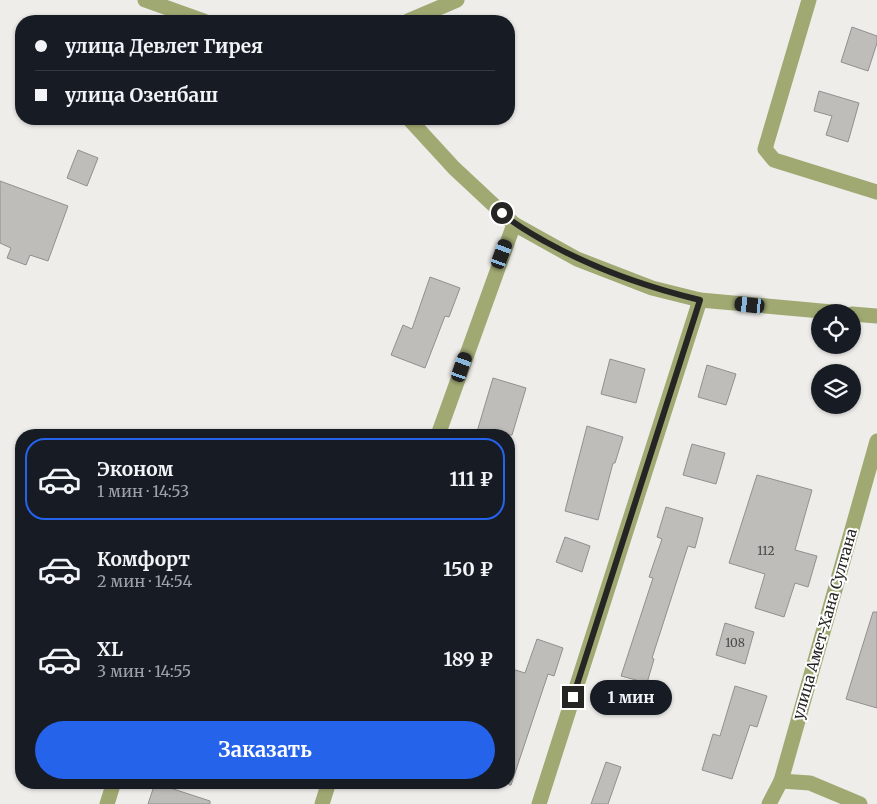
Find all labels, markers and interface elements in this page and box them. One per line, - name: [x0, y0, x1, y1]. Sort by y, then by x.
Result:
- text: улица Девлет Гирея: [65, 34, 263, 58]
- text: улица Озенбаш: [65, 83, 218, 107]
- route start: [491, 202, 513, 224]
- car: [489, 237, 514, 271]
- car: [734, 296, 765, 314]
- map controls: [811, 304, 861, 414]
- button: locate: [811, 304, 861, 354]
- car: [450, 350, 473, 384]
- button: layers: [811, 364, 861, 414]
- icon: car: [37, 457, 82, 502]
- text: Эконом: [97, 457, 173, 481]
- text: 111 ₽: [449, 467, 493, 491]
- text: 1 мин · 14:53: [97, 481, 189, 501]
- street label: улица Амет-Хана Султана: [788, 526, 861, 722]
- house number: 112: [757, 543, 775, 558]
- icon: car: [37, 547, 82, 592]
- text: Комфорт: [97, 547, 190, 571]
- text: 150 ₽: [443, 557, 493, 581]
- text: 2 мин · 14:54: [97, 571, 192, 591]
- house number: 108: [725, 635, 745, 650]
- icon: car: [37, 637, 82, 682]
- text: XL: [97, 637, 123, 661]
- text: 189 ₽: [443, 647, 493, 671]
- text: 3 мин · 14:55: [97, 661, 191, 681]
- callout: 1 мин: [590, 680, 673, 714]
- route end: [562, 686, 584, 708]
- text: 1 мин: [607, 687, 655, 707]
- button: Заказать: [35, 721, 495, 779]

